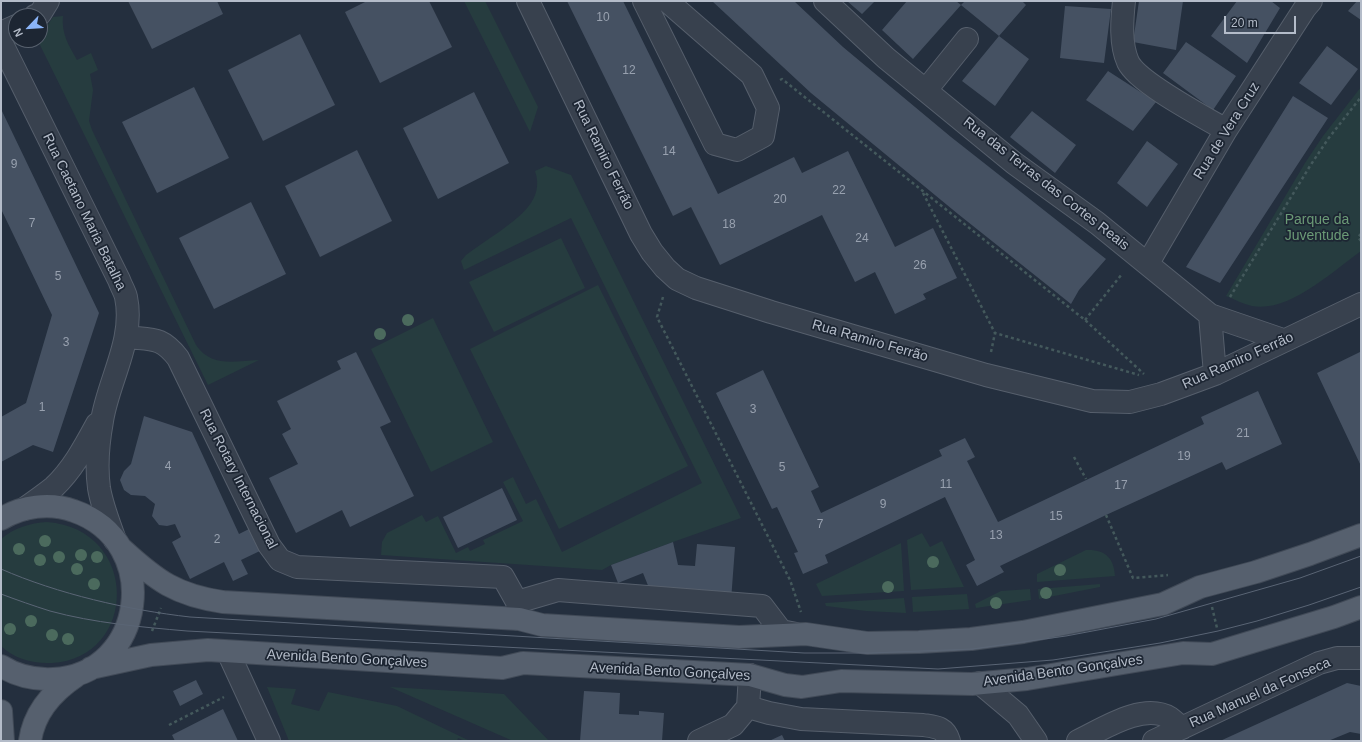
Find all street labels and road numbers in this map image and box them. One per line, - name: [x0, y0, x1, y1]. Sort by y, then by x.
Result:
- street label: Rua de Vera Cruz: [1190, 79, 1264, 183]
- street label: Rua Ramiro Ferrão: [569, 97, 637, 213]
- street label: Rua das Terras das Cortes Reais: [960, 114, 1132, 254]
- street label: Rua Caetano Maria Batalha: [39, 131, 129, 293]
- street label: Rua Ramiro Ferrão: [810, 316, 930, 366]
- street label: Rua Ramiro Ferrão: [1180, 329, 1296, 393]
- street label: Rua Rotary Internacional: [195, 406, 281, 552]
- street label: Avenida Bento Gonçalves: [266, 646, 428, 672]
- street label: Avenida Bento Gonçalves: [982, 651, 1144, 691]
- street label: Rua Manuel da Fonseca: [1187, 654, 1333, 732]
- street label: Avenida Bento Gonçalves: [589, 659, 751, 685]

